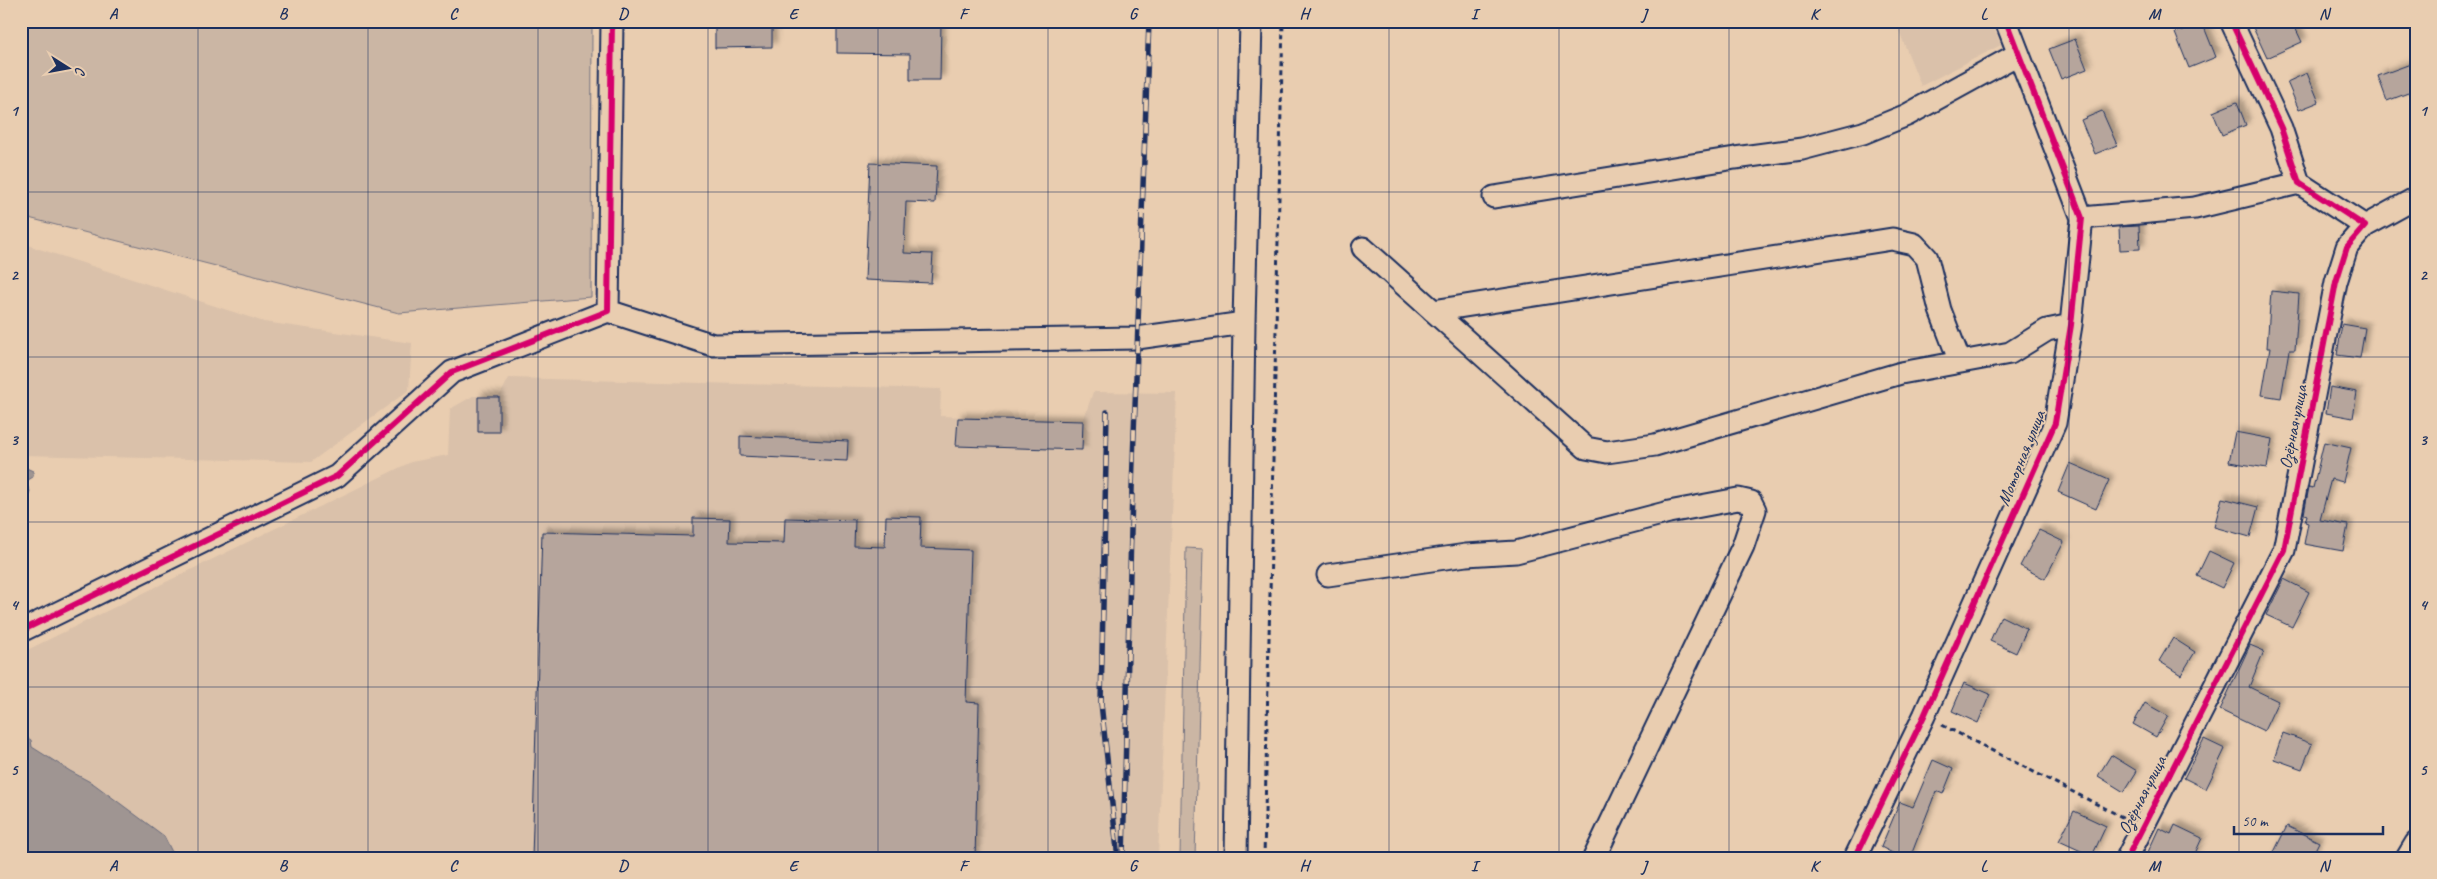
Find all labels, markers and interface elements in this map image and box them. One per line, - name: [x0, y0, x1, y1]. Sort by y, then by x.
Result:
- text: A: [109, 4, 119, 24]
- text: B: [279, 4, 289, 24]
- text: C: [449, 4, 459, 24]
- text: D: [618, 4, 629, 24]
- text: E: [789, 4, 800, 24]
- text: F: [959, 4, 970, 24]
- text: G: [1129, 4, 1139, 24]
- text: H: [1299, 4, 1311, 24]
- text: I: [1471, 4, 1481, 24]
- text: J: [1640, 4, 1649, 24]
- text: K: [1810, 4, 1822, 24]
- text: L: [1981, 4, 1989, 24]
- text: M: [2148, 4, 2162, 24]
- text: N: [2319, 4, 2332, 24]
- north arrow: [42, 42, 92, 92]
- text: С: [71, 65, 89, 77]
- text: 1: [10, 101, 19, 121]
- text: 1: [2419, 101, 2428, 121]
- text: 2: [10, 265, 19, 285]
- text: 2: [2419, 265, 2428, 285]
- street label: Озёрная улица: [2274, 382, 2313, 471]
- street label: Моторная улица: [1992, 406, 2051, 509]
- text: 3: [10, 430, 19, 450]
- text: 3: [2419, 430, 2428, 450]
- text: 4: [10, 595, 19, 615]
- text: 4: [2419, 595, 2428, 615]
- street label: Озёрная улица: [2113, 751, 2173, 838]
- text: 5: [11, 760, 20, 780]
- text: 5: [2420, 760, 2429, 780]
- scale bar: [2234, 804, 2383, 836]
- text: 50 m: [2242, 812, 2269, 831]
- text: A: [109, 856, 119, 876]
- text: B: [279, 856, 289, 876]
- text: C: [449, 856, 459, 876]
- text: D: [618, 856, 629, 876]
- text: E: [789, 856, 800, 876]
- text: F: [959, 856, 970, 876]
- text: G: [1129, 856, 1139, 876]
- text: H: [1299, 856, 1311, 876]
- text: I: [1471, 856, 1481, 876]
- text: J: [1640, 856, 1649, 876]
- text: K: [1810, 856, 1822, 876]
- text: L: [1981, 856, 1989, 876]
- text: M: [2148, 856, 2162, 876]
- text: N: [2319, 856, 2332, 876]

